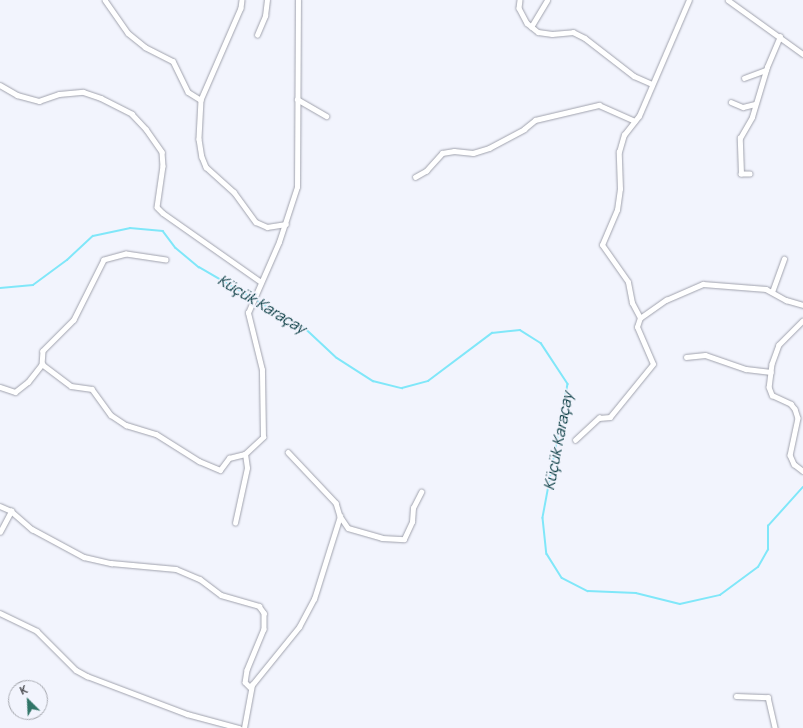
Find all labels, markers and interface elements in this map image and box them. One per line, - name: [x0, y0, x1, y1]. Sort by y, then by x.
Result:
- water label: Küçük Karaçay: [215, 271, 309, 337]
- water label: Küçük Karaçay: [540, 390, 576, 492]
- north arrow: [8, 680, 48, 720]
- text: K: [17, 681, 30, 698]

